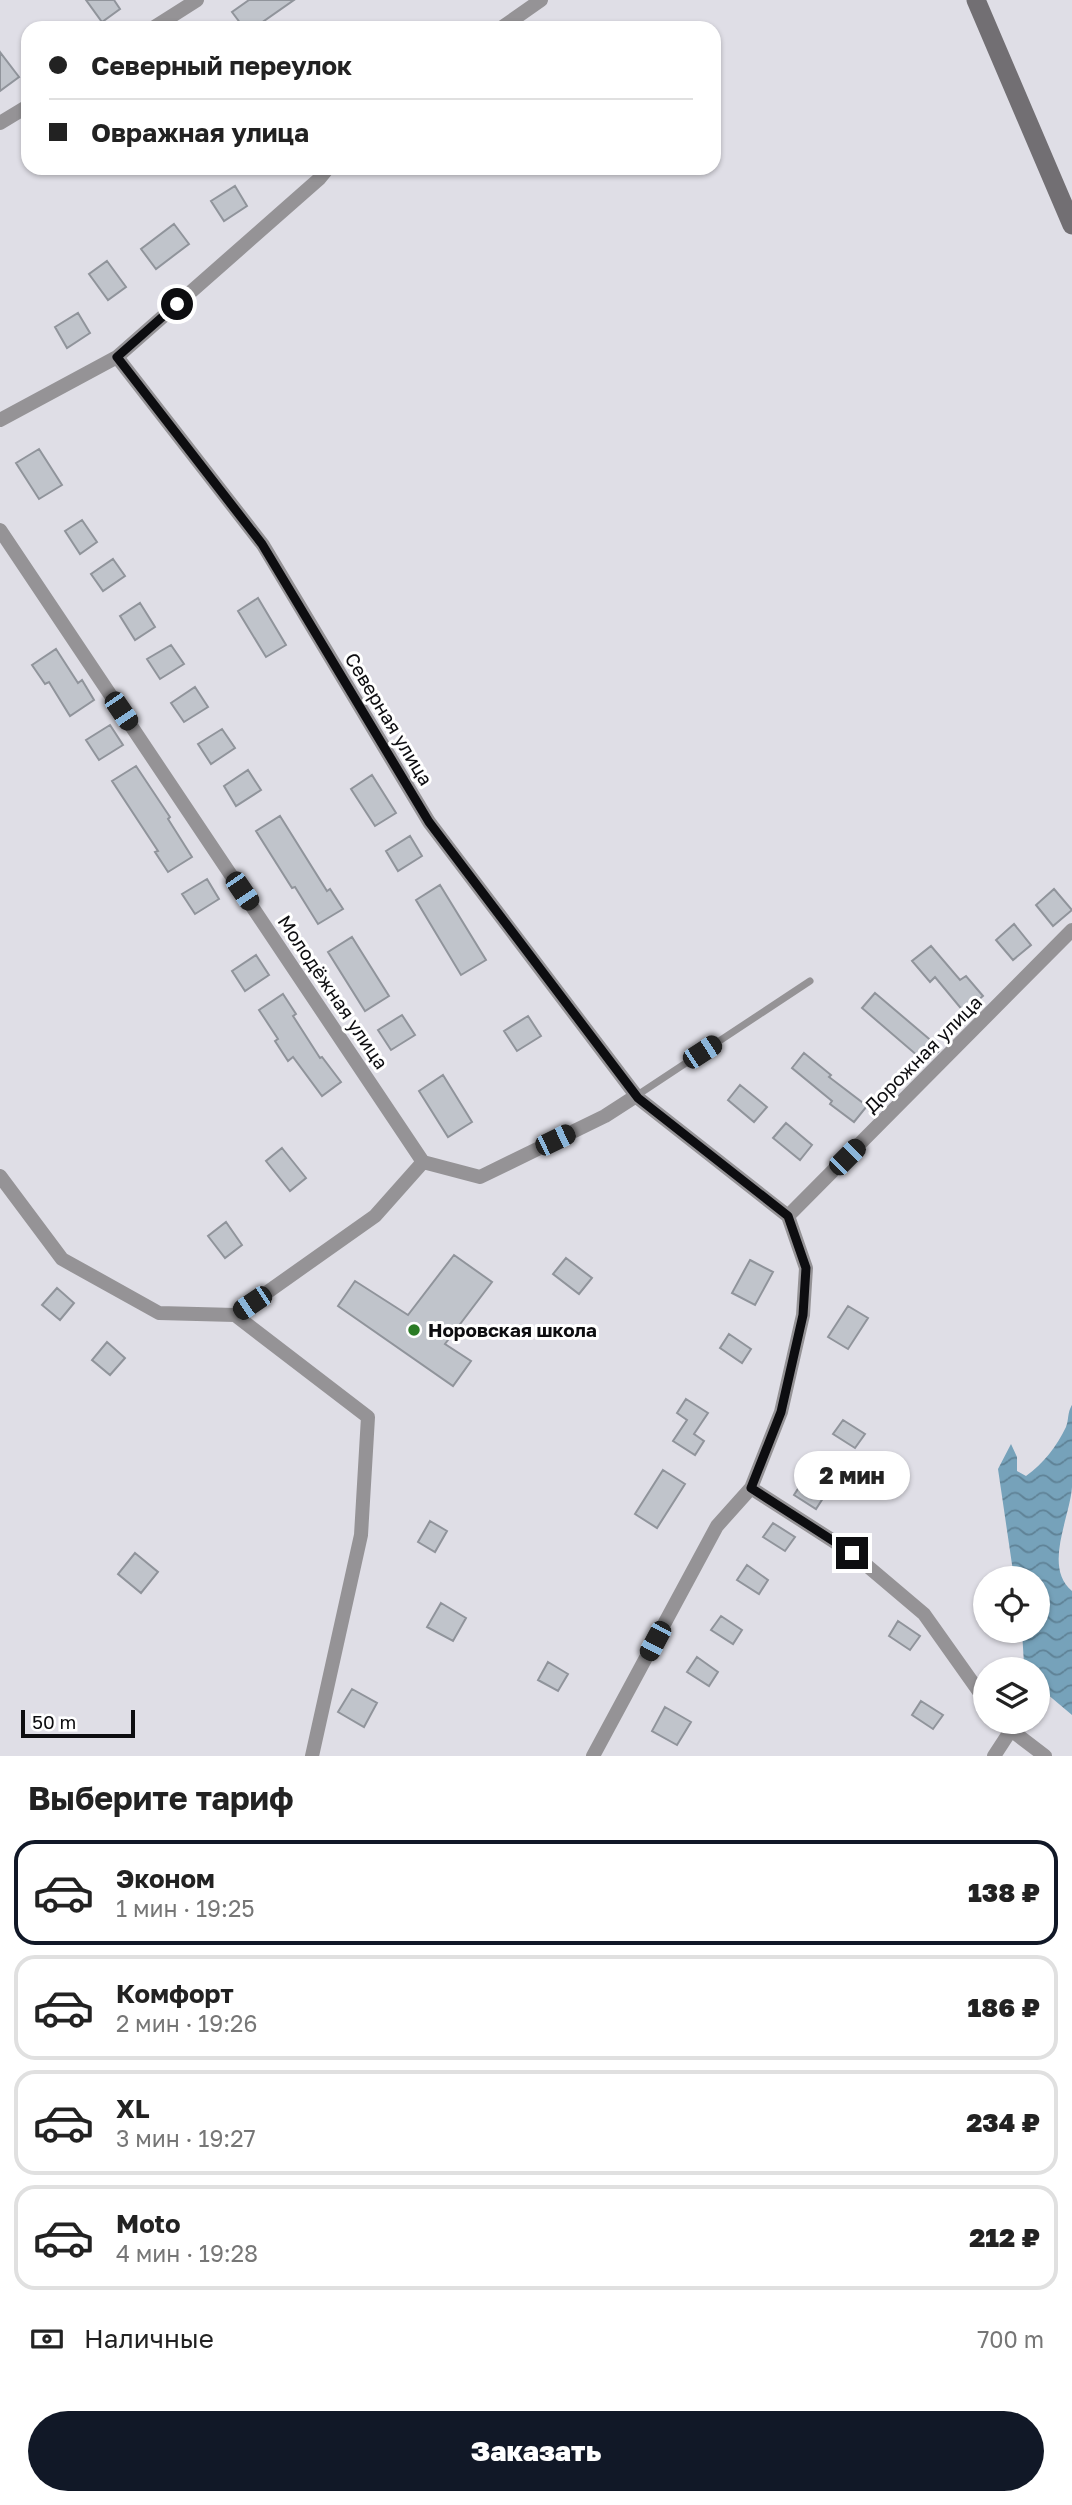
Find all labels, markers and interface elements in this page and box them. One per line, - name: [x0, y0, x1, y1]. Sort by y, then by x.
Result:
- text: Северный переулок: [91, 50, 352, 81]
- text: Овражная улица: [91, 117, 309, 148]
- route start: [161, 288, 193, 320]
- street label: Северная улица: [341, 648, 438, 789]
- car: [101, 688, 142, 734]
- car: [222, 868, 263, 914]
- street label: Молодёжная улица: [273, 910, 393, 1073]
- street label: Дорожная улица: [859, 990, 986, 1117]
- car: [679, 1032, 726, 1072]
- car: [532, 1121, 579, 1159]
- car: [825, 1135, 870, 1179]
- car: [229, 1283, 276, 1323]
- place label: Норовская школа: [428, 1318, 597, 1341]
- marker: Норовская школа: [406, 1322, 422, 1338]
- callout: 2 мин: [794, 1452, 910, 1500]
- text: 2 мин: [819, 1461, 885, 1489]
- route end: [836, 1537, 868, 1569]
- map controls: [973, 1566, 1050, 1734]
- button: locate: [973, 1566, 1050, 1643]
- car: [636, 1618, 675, 1664]
- button: layers: [973, 1657, 1050, 1734]
- scale bar: [21, 1707, 135, 1739]
- text: 50 m: [32, 1710, 76, 1733]
- text: Выберите тариф: [28, 1779, 294, 1817]
- icon: car: [32, 1861, 95, 1924]
- text: Эконом: [116, 1863, 215, 1894]
- text: 138 ₽: [968, 1877, 1040, 1908]
- text: 1 мин · 19:25: [116, 1894, 255, 1922]
- icon: car: [32, 1976, 95, 2039]
- text: Комфорт: [116, 1978, 234, 2009]
- text: 186 ₽: [968, 1992, 1040, 2023]
- text: 2 мин · 19:26: [116, 2009, 257, 2037]
- icon: car: [32, 2091, 95, 2154]
- text: XL: [116, 2093, 150, 2124]
- text: 234 ₽: [966, 2107, 1040, 2138]
- text: 3 мин · 19:27: [116, 2124, 256, 2152]
- icon: car: [32, 2206, 95, 2269]
- text: Moto: [116, 2208, 181, 2239]
- text: 212 ₽: [969, 2222, 1040, 2253]
- text: 4 мин · 19:28: [116, 2239, 258, 2267]
- icon: cash: [28, 2320, 66, 2358]
- text: Наличные: [84, 2323, 214, 2354]
- text: 700 m: [977, 2325, 1044, 2353]
- button: Заказать: [28, 2411, 1044, 2491]

